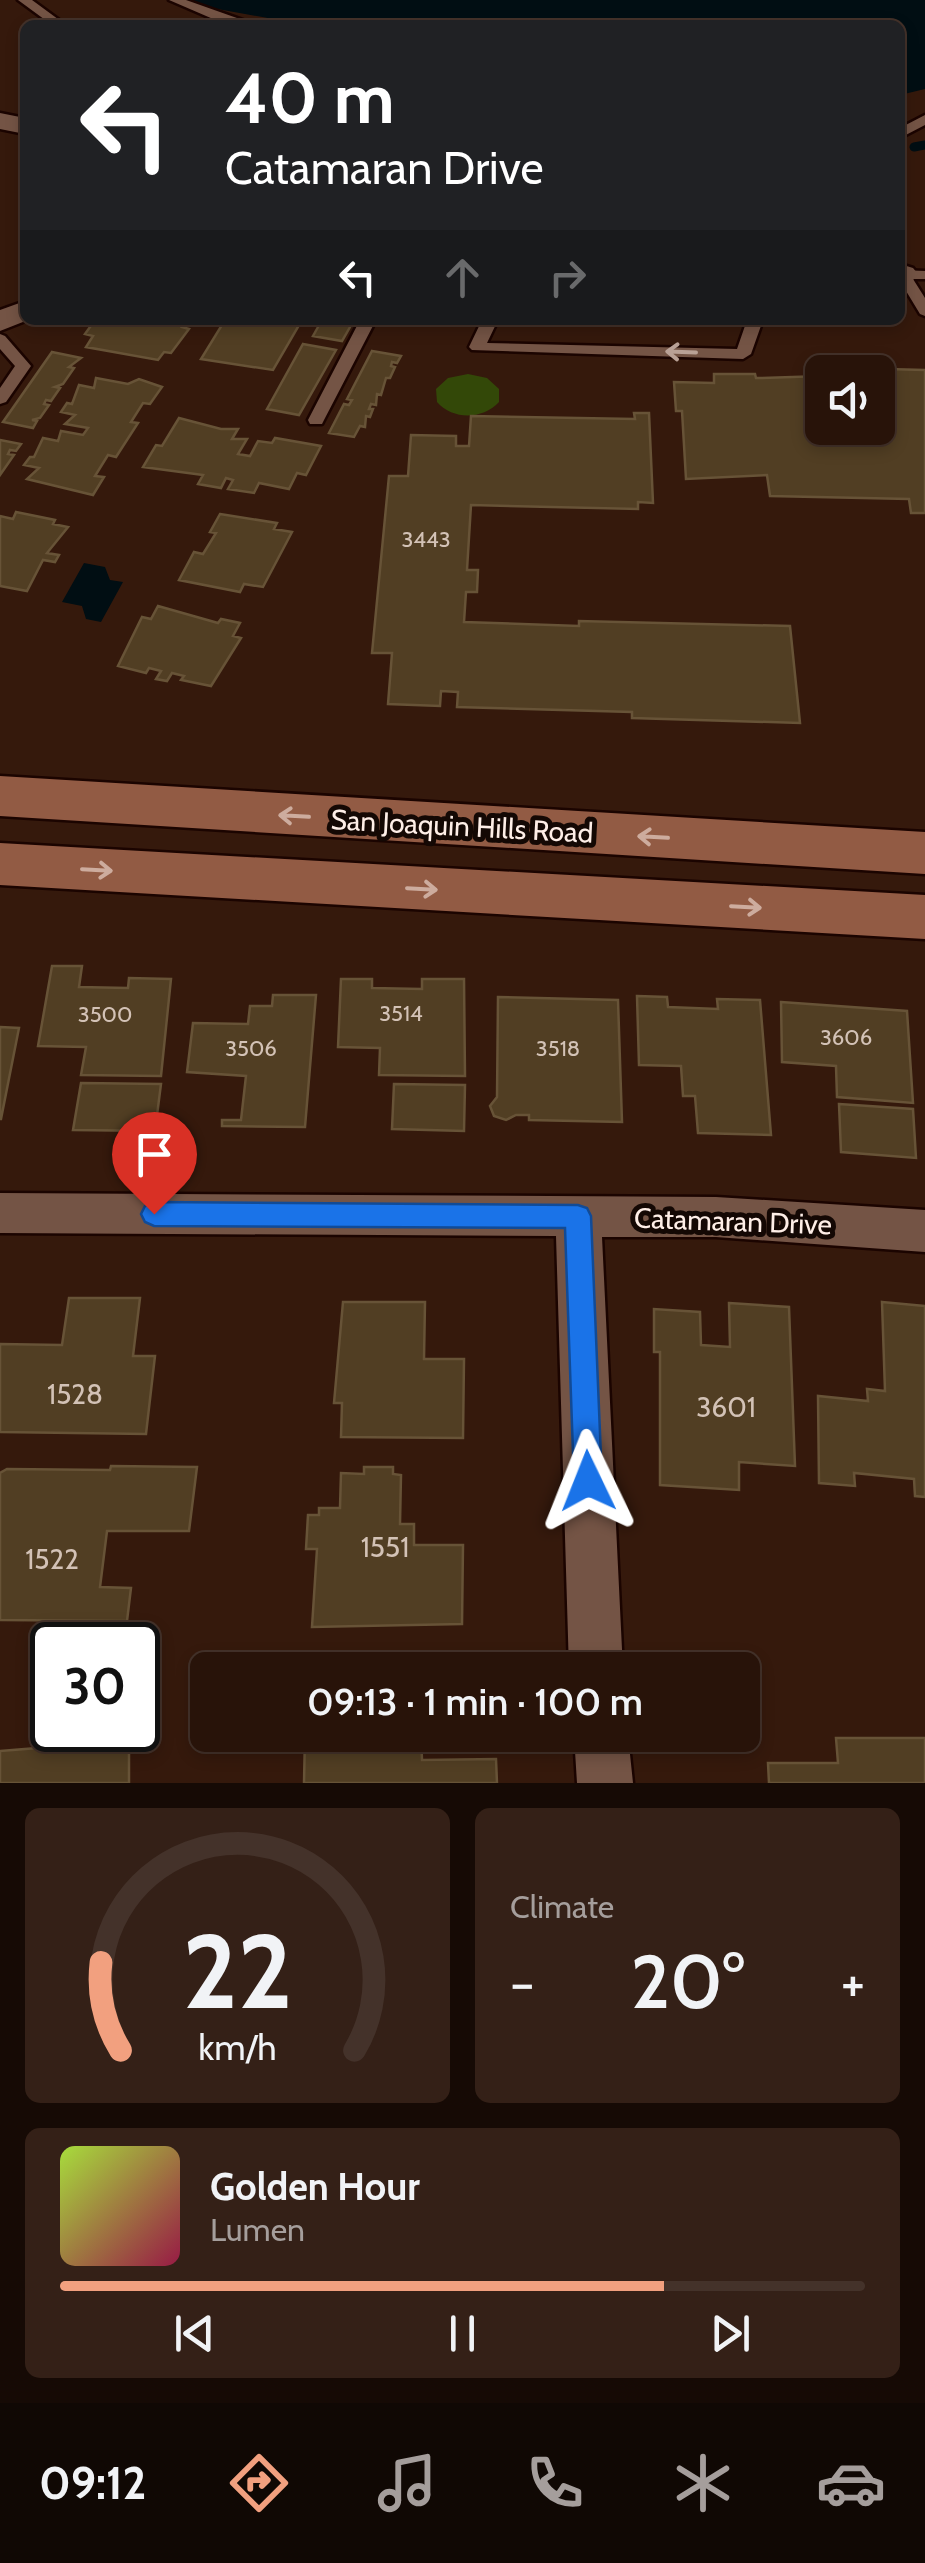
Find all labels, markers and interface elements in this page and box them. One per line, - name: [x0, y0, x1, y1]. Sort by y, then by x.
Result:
- text: 40 m: [225, 55, 394, 141]
- icon: left: [60, 60, 190, 190]
- text: Catamaran Drive: [225, 141, 543, 195]
- icon: left: [330, 250, 385, 305]
- icon: ahead: [435, 250, 490, 305]
- icon: right: [540, 250, 595, 305]
- one-way arrow: [666, 343, 698, 362]
- map controls: [805, 355, 895, 445]
- button: sound: [805, 355, 895, 445]
- house number: 3443: [401, 526, 451, 553]
- street label: San Joaquin Hills Road: [330, 802, 594, 850]
- one-way arrow: [278, 806, 310, 825]
- one-way arrow: [637, 827, 669, 846]
- one-way arrow: [81, 861, 113, 880]
- one-way arrow: [405, 880, 437, 899]
- one-way arrow: [730, 898, 762, 917]
- house number: 3514: [379, 1000, 423, 1027]
- house number: 3500: [78, 1001, 132, 1028]
- house number: 3606: [820, 1024, 872, 1051]
- house number: 3506: [225, 1035, 277, 1062]
- house number: 3518: [536, 1035, 580, 1062]
- pin: [112, 1112, 197, 1215]
- icon: arrive: [127, 1127, 182, 1182]
- street label: Catamaran Drive: [633, 1201, 833, 1241]
- house number: 1528: [47, 1377, 103, 1411]
- house number: 3601: [696, 1390, 756, 1424]
- position arrow: [536, 1429, 640, 1533]
- house number: 1551: [361, 1530, 409, 1564]
- house number: 1522: [25, 1542, 79, 1576]
- speed limit sign: 30: [30, 1622, 160, 1752]
- text: 09:13 · 1 min · 100 m: [307, 1678, 643, 1725]
- text: Climate: [510, 1887, 614, 1926]
- text: 22: [182, 1908, 293, 2034]
- text: 20°: [631, 1936, 744, 2027]
- text: −: [510, 1949, 534, 2016]
- text: +: [841, 1949, 865, 2016]
- text: km/h: [198, 2026, 277, 2069]
- text: Golden Hour: [210, 2163, 420, 2210]
- text: Lumen: [210, 2210, 305, 2249]
- icon: previous: [167, 2306, 222, 2361]
- icon: pause: [435, 2306, 490, 2361]
- icon: next: [703, 2306, 758, 2361]
- icon: directions: [224, 2448, 294, 2518]
- icon: music: [372, 2448, 442, 2518]
- icon: phone: [520, 2448, 590, 2518]
- icon: climate: [668, 2448, 738, 2518]
- icon: car: [816, 2448, 886, 2518]
- text: 09:12: [39, 2456, 146, 2510]

